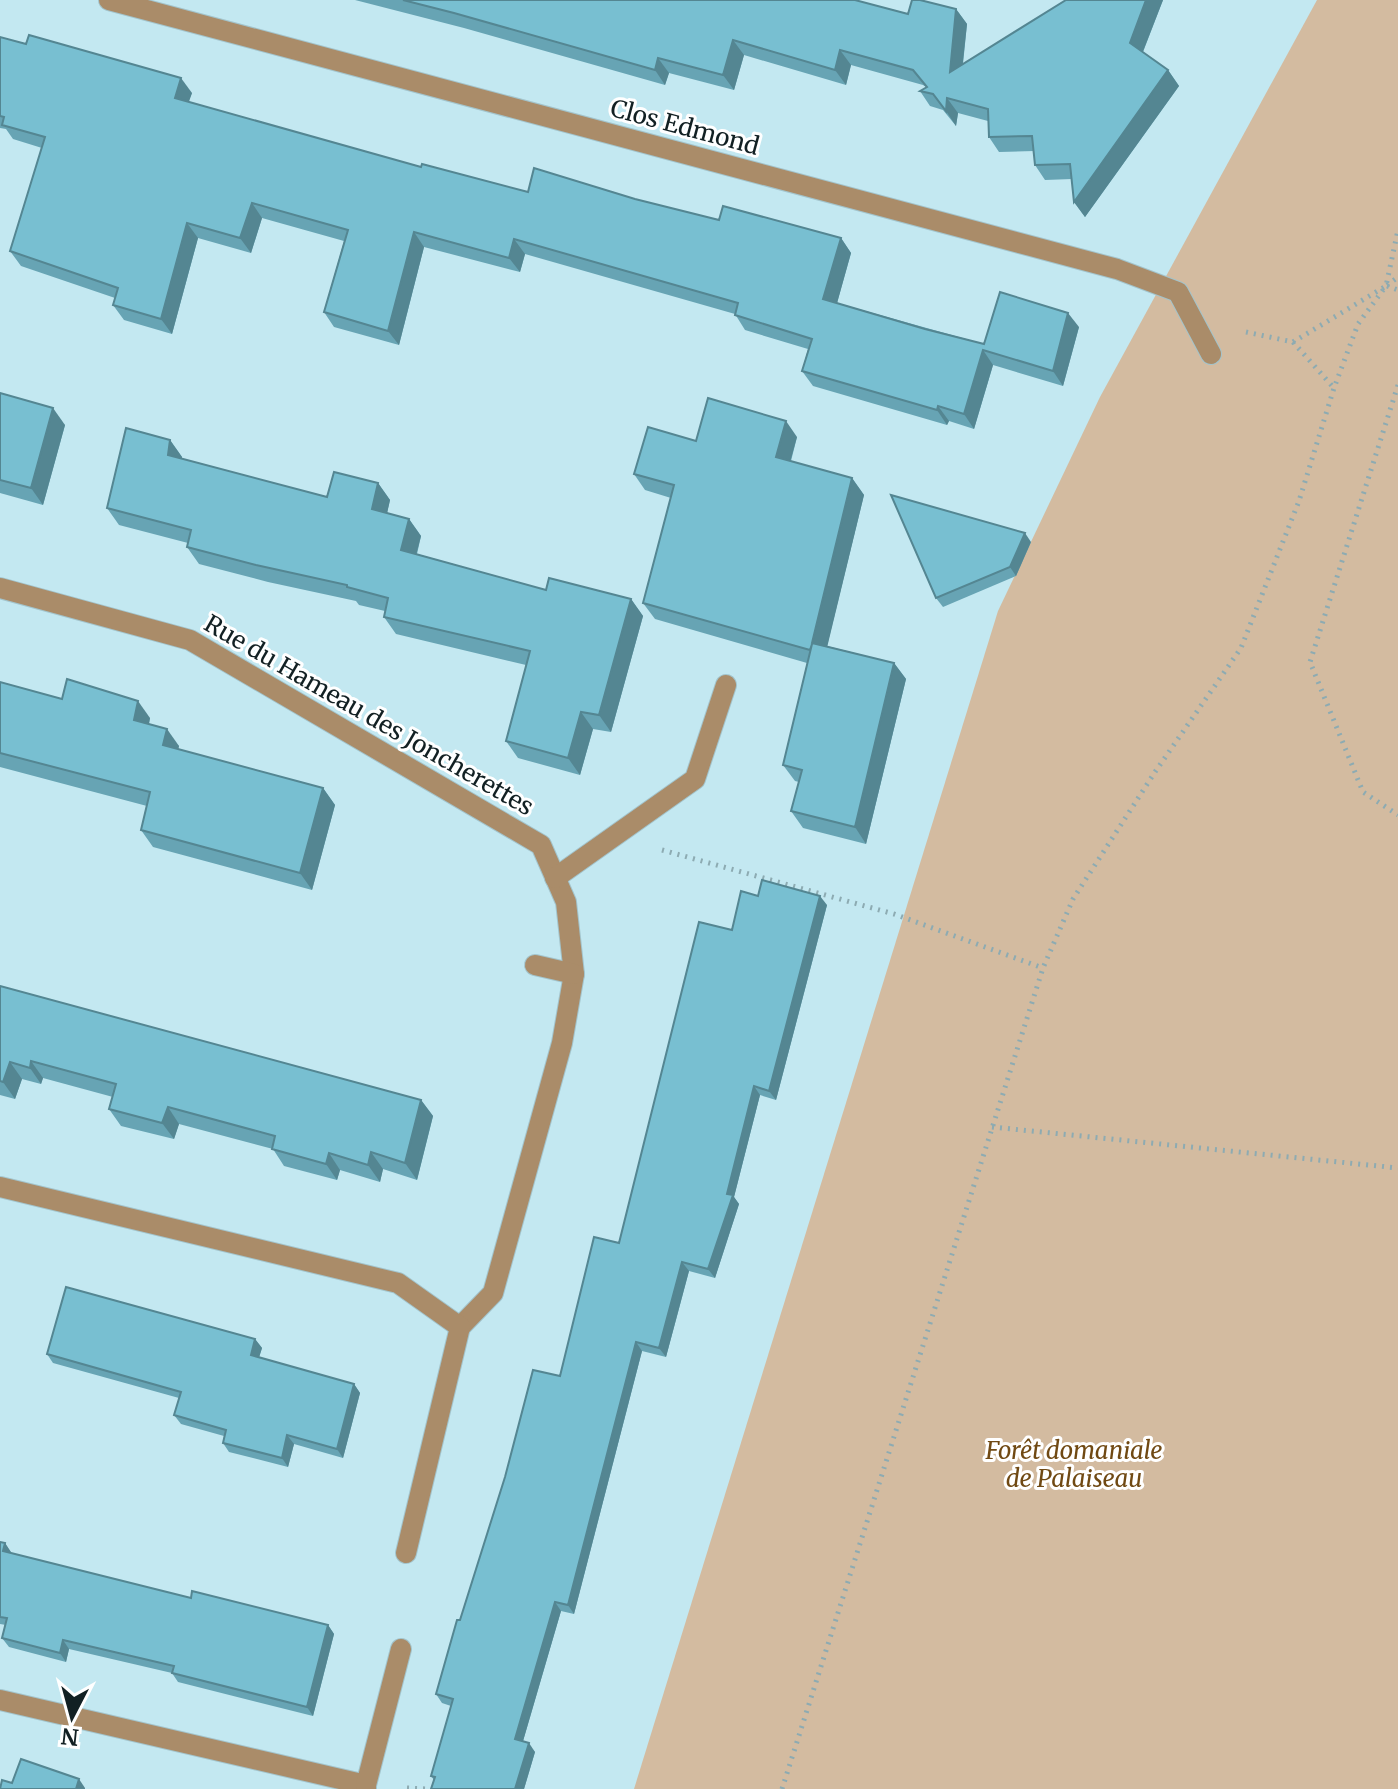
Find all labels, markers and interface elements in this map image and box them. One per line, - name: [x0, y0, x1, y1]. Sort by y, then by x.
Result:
- street label: Clos Edmond: [607, 92, 763, 162]
- street label: Rue du Hameau des Joncherettes: [199, 608, 539, 822]
- park label: Forêt domaniale de Palaiseau: [984, 1435, 1163, 1494]
- north arrow: [32, 1677, 112, 1757]
- text: N: [59, 1722, 80, 1752]

